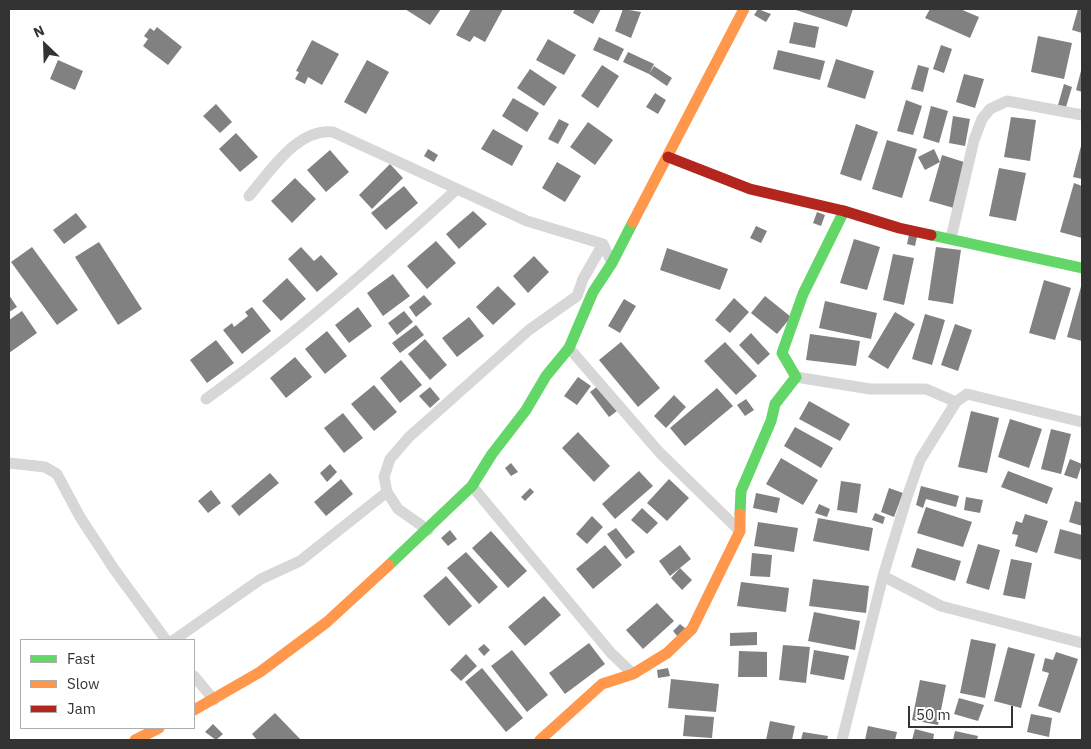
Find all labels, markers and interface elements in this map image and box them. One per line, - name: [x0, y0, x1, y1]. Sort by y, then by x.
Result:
- north arrow: [20, 20, 70, 70]
- text: N: [31, 21, 47, 42]
- legend: [20, 639, 195, 729]
- text: Fast: [67, 649, 95, 668]
- text: Slow: [67, 674, 100, 693]
- scale bar: [911, 696, 1016, 728]
- text: Jam: [67, 699, 96, 718]
- text: 50 m: [916, 705, 951, 724]

